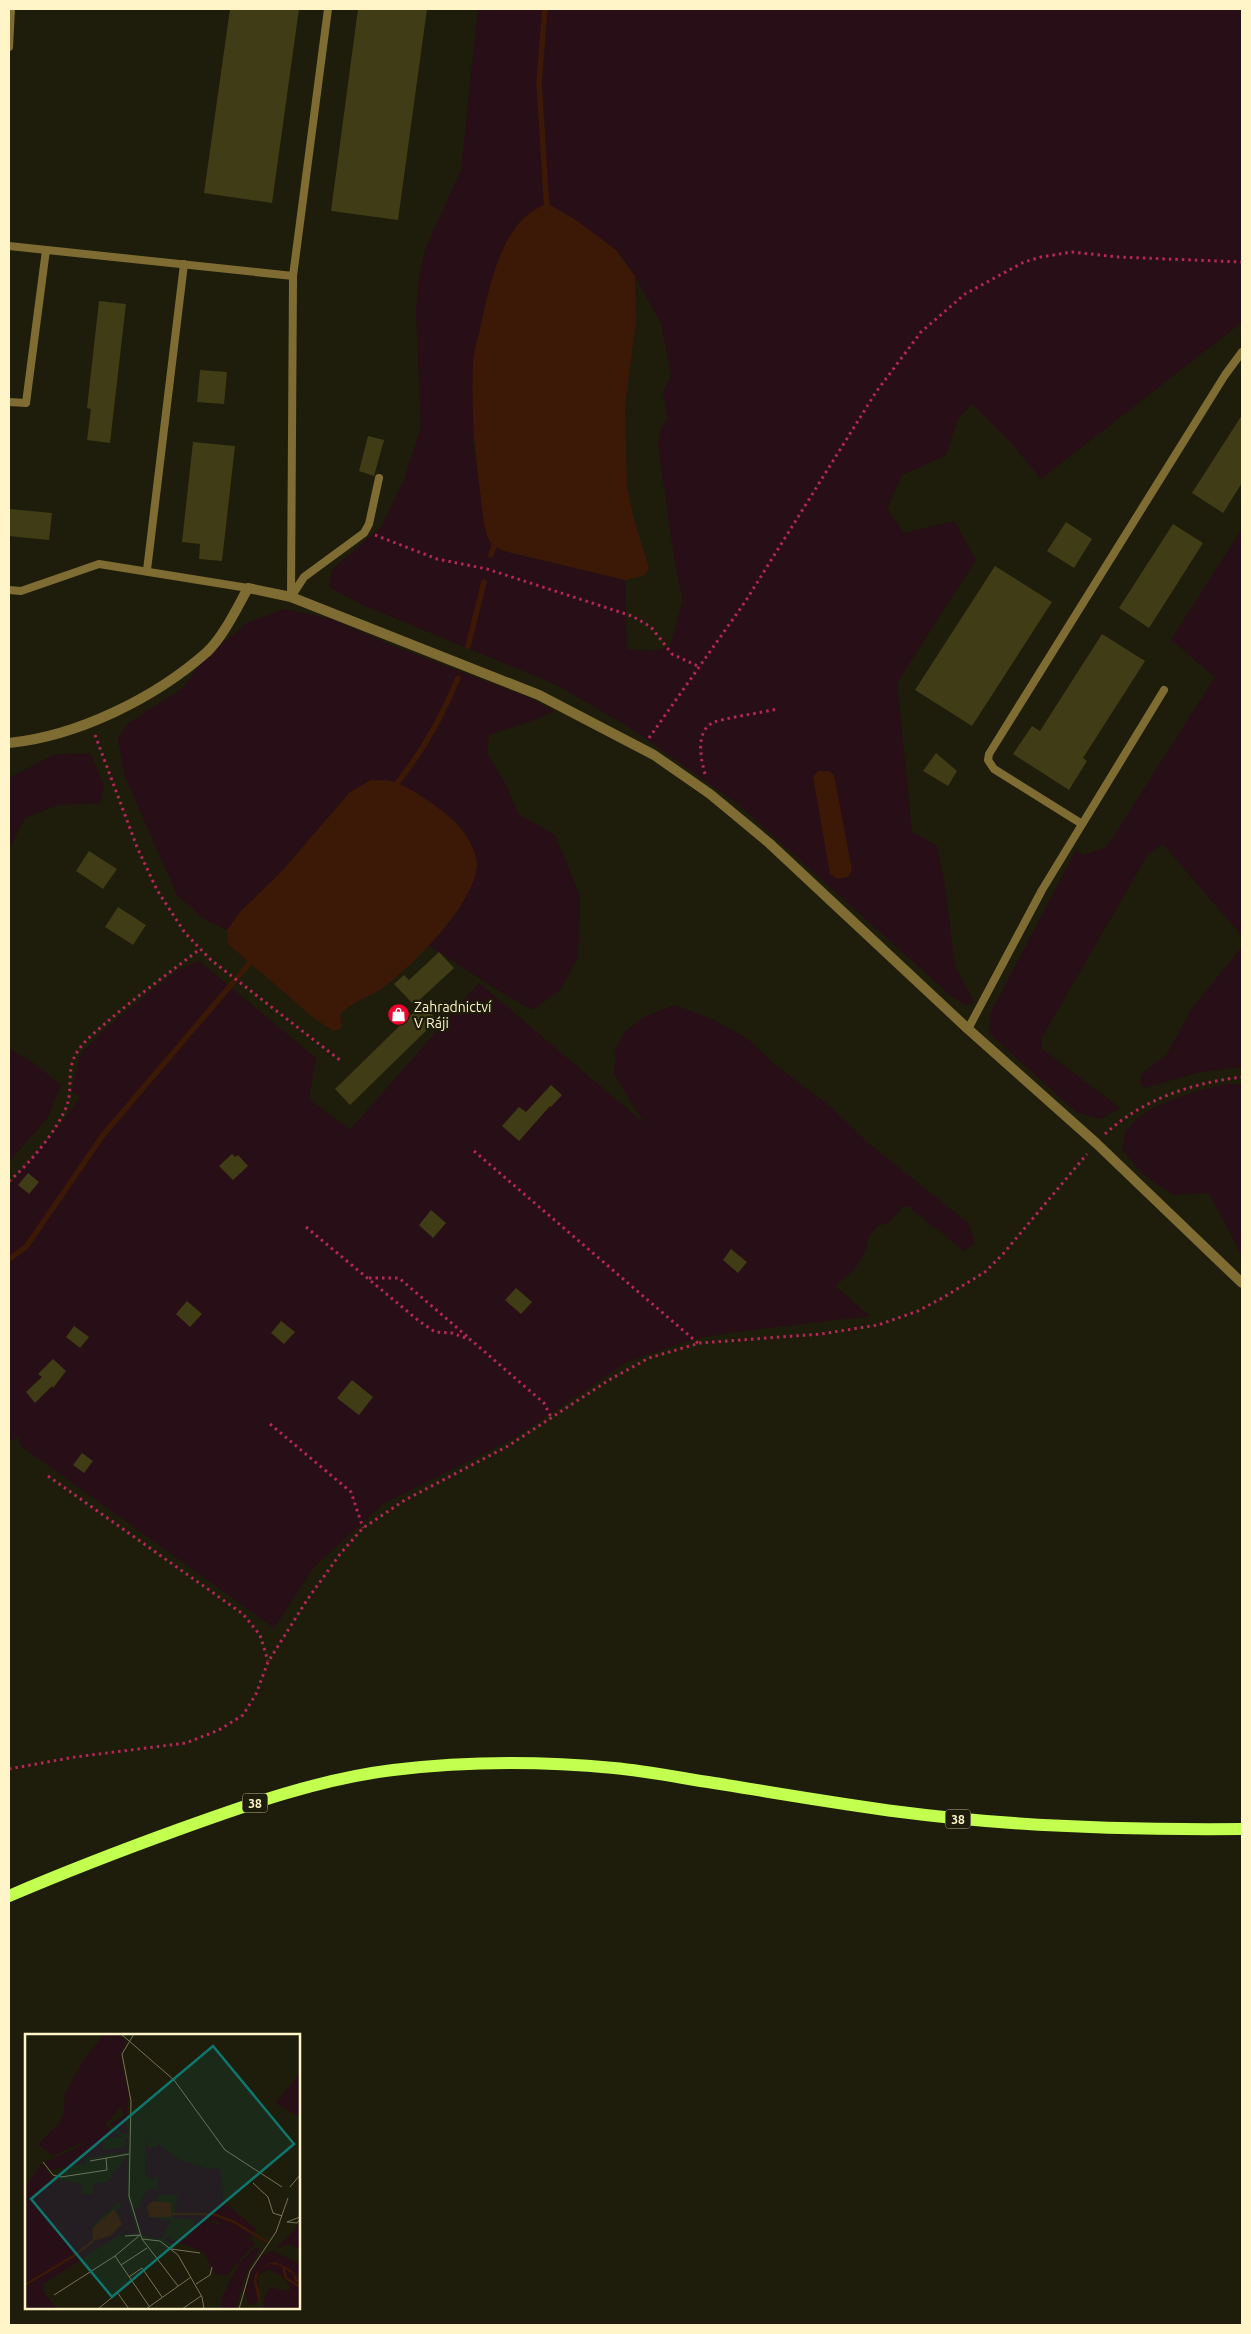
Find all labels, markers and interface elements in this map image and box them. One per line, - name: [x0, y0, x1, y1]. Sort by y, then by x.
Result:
- place label: Zahradnictví V Ráji: [414, 999, 492, 1031]
- shop icon: Zahradnictví V Ráji: [386, 1003, 410, 1027]
- road number: 38: [242, 1794, 268, 1812]
- road number: 38: [946, 1810, 970, 1828]
- inset map: [25, 2034, 300, 2309]

